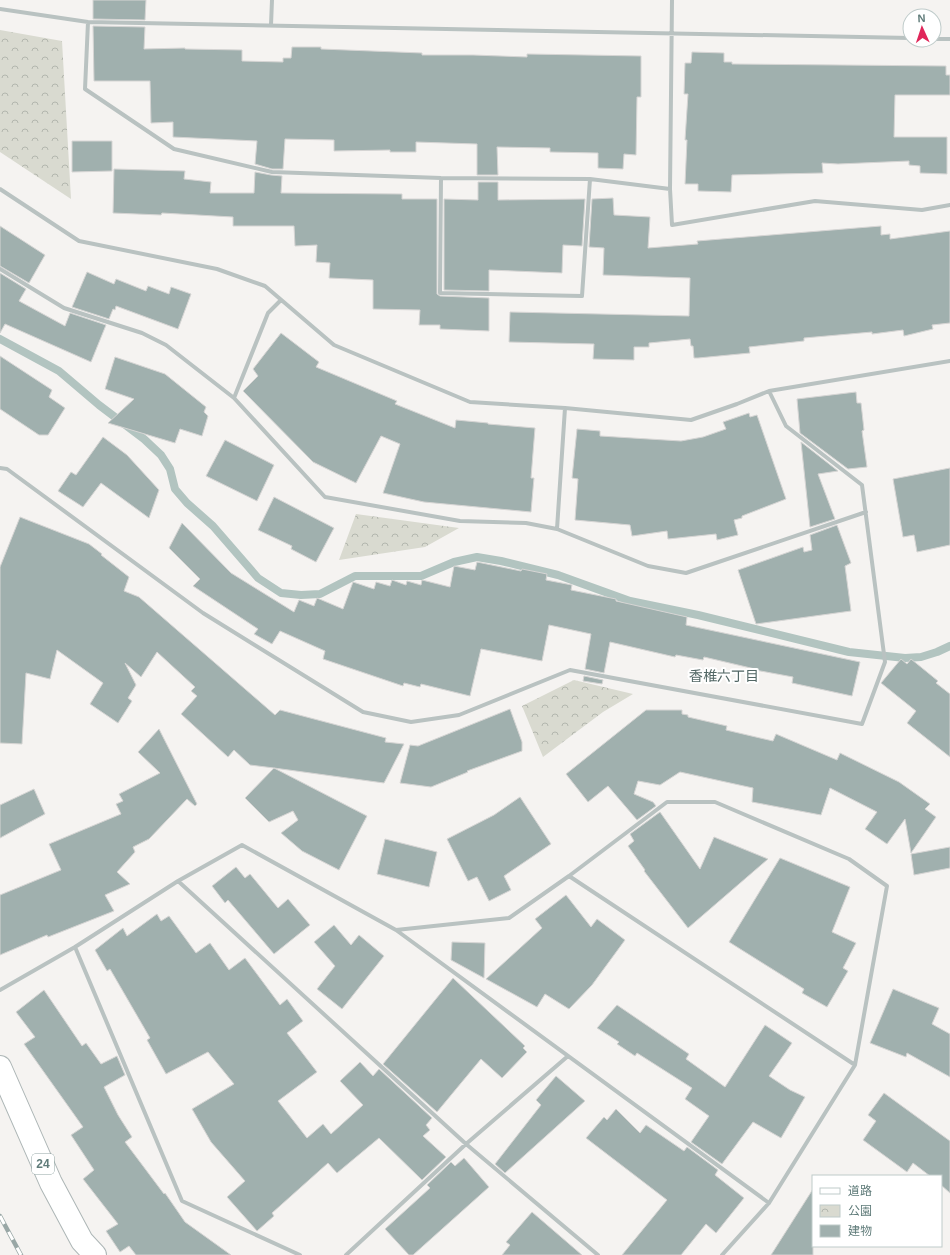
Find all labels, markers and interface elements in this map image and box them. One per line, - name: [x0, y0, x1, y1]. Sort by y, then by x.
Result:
- north arrow: [902, 8, 942, 48]
- text: N: [917, 12, 926, 24]
- district label: 香椎六丁目: [689, 668, 759, 684]
- road number: 24: [32, 1154, 54, 1174]
- legend: [812, 1175, 942, 1247]
- text: 道路: [848, 1184, 872, 1198]
- text: 公園: [848, 1204, 872, 1218]
- text: 建物: [848, 1224, 872, 1238]

